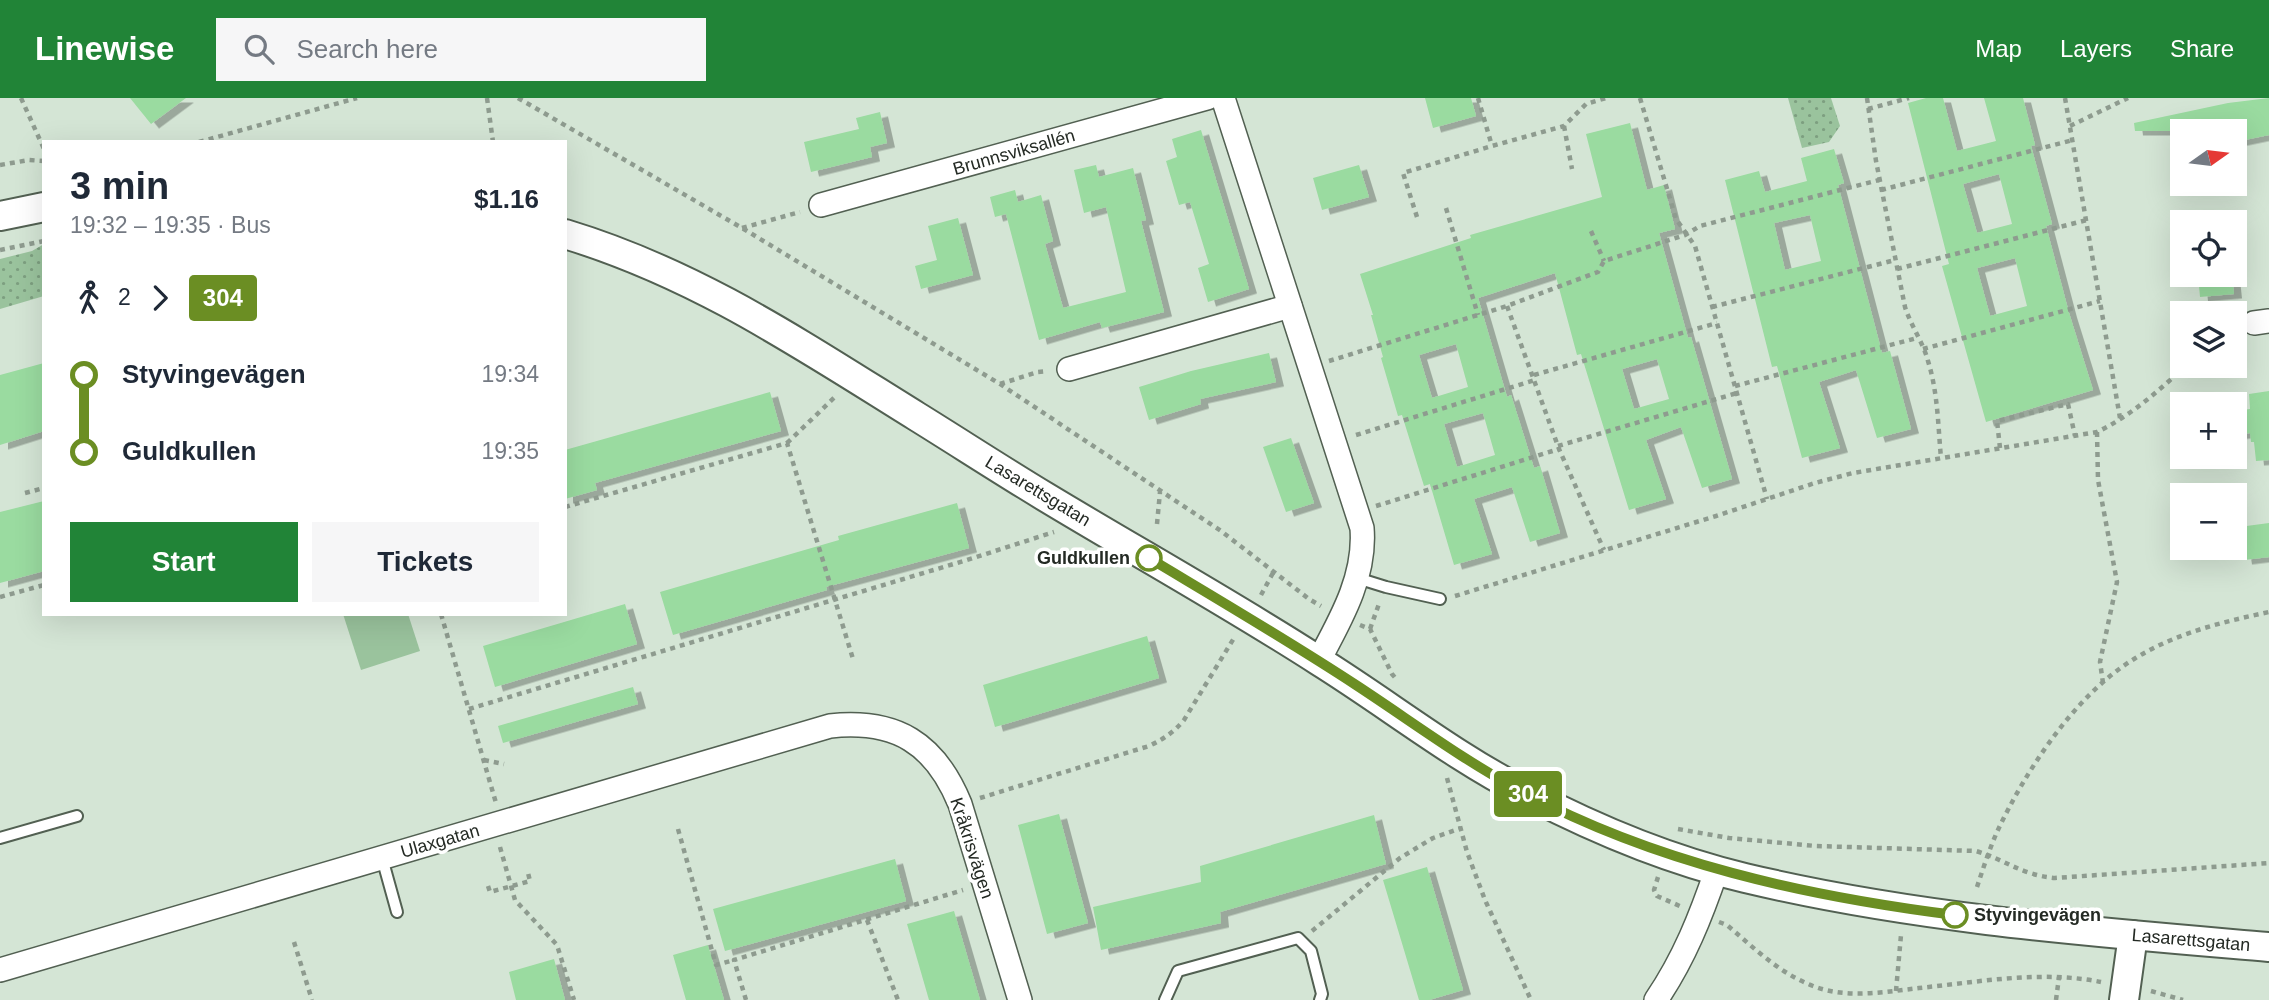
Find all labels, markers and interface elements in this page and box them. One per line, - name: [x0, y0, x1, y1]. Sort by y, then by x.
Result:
- search box: [216, 18, 706, 81]
- text: Linewise: [35, 30, 174, 67]
- icon: search: [240, 30, 278, 68]
- text: Search here: [296, 34, 438, 64]
- text: Map: [1975, 35, 2022, 62]
- text: Layers: [2060, 35, 2132, 62]
- text: Share: [2170, 35, 2234, 62]
- north arrow: [2170, 119, 2247, 196]
- map controls: [2170, 119, 2247, 560]
- street label: Brunnsviksallén: [951, 125, 1077, 179]
- text: 3 min: [70, 165, 169, 207]
- text: $1.16: [474, 184, 539, 214]
- button: locate: [2170, 210, 2247, 287]
- text: 19:32 – 19:35 · Bus: [70, 212, 271, 238]
- icon: walk: [70, 279, 108, 317]
- icon: forward: [141, 279, 179, 317]
- text: 2: [118, 284, 131, 310]
- text: 304: [203, 284, 243, 311]
- button: layers: [2170, 301, 2247, 378]
- text: Styvingevägen: [122, 359, 306, 389]
- text: 19:34: [481, 361, 539, 387]
- button: +: [2170, 392, 2247, 469]
- text: Guldkullen: [122, 436, 256, 466]
- text: 19:35: [481, 438, 539, 464]
- street label: Lasarettsgatan: [982, 452, 1094, 530]
- button: −: [2170, 483, 2247, 560]
- button: Start: [70, 522, 298, 602]
- button: Tickets: [312, 522, 539, 602]
- marker: Guldkullen: [1136, 545, 1162, 571]
- place label: Guldkullen: [1037, 548, 1130, 568]
- line badge: 304: [1488, 771, 1568, 817]
- text: 304: [1508, 780, 1548, 807]
- street label: Kråkrisvägen: [946, 795, 998, 901]
- street label: Ulaxgatan: [398, 820, 482, 862]
- marker: Styvingevägen: [1942, 902, 1968, 928]
- place label: Styvingevägen: [1974, 905, 2101, 925]
- street label: Lasarettsgatan: [2131, 925, 2251, 955]

